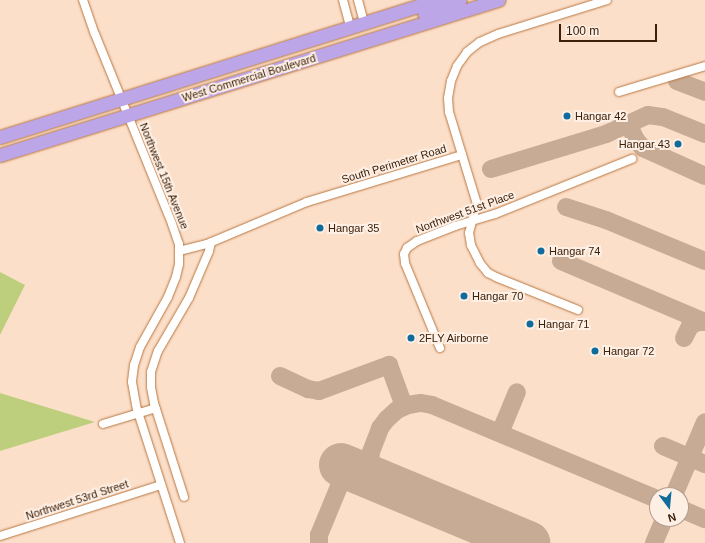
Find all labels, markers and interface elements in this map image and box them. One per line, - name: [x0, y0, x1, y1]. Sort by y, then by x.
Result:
- scale bar: [561, 16, 659, 42]
- text: 100 m: [566, 24, 599, 38]
- street label: West Commercial Boulevard: [181, 51, 317, 105]
- place label: Hangar 42: [575, 109, 626, 123]
- marker: Hangar 42: [562, 111, 572, 121]
- street label: Northwest 15th Avenue: [137, 121, 191, 231]
- place label: Hangar 43: [619, 137, 670, 151]
- marker: Hangar 43: [673, 139, 683, 149]
- street label: South Perimeter Road: [340, 142, 448, 186]
- street label: Northwest 51st Place: [414, 188, 516, 236]
- place label: Hangar 35: [328, 221, 379, 235]
- marker: Hangar 35: [315, 223, 325, 233]
- place label: Hangar 74: [549, 244, 600, 258]
- marker: Hangar 74: [536, 246, 546, 256]
- place label: Hangar 70: [472, 289, 523, 303]
- marker: Hangar 70: [459, 291, 469, 301]
- place label: Hangar 71: [538, 317, 589, 331]
- marker: Hangar 71: [525, 319, 535, 329]
- place label: 2FLY Airborne: [419, 331, 489, 345]
- marker: 2FLY Airborne: [406, 333, 416, 343]
- place label: Hangar 72: [603, 344, 654, 358]
- marker: Hangar 72: [590, 346, 600, 356]
- street label: Northwest 53rd Street: [24, 477, 130, 523]
- north arrow: [649, 487, 689, 527]
- text: N: [667, 511, 678, 524]

